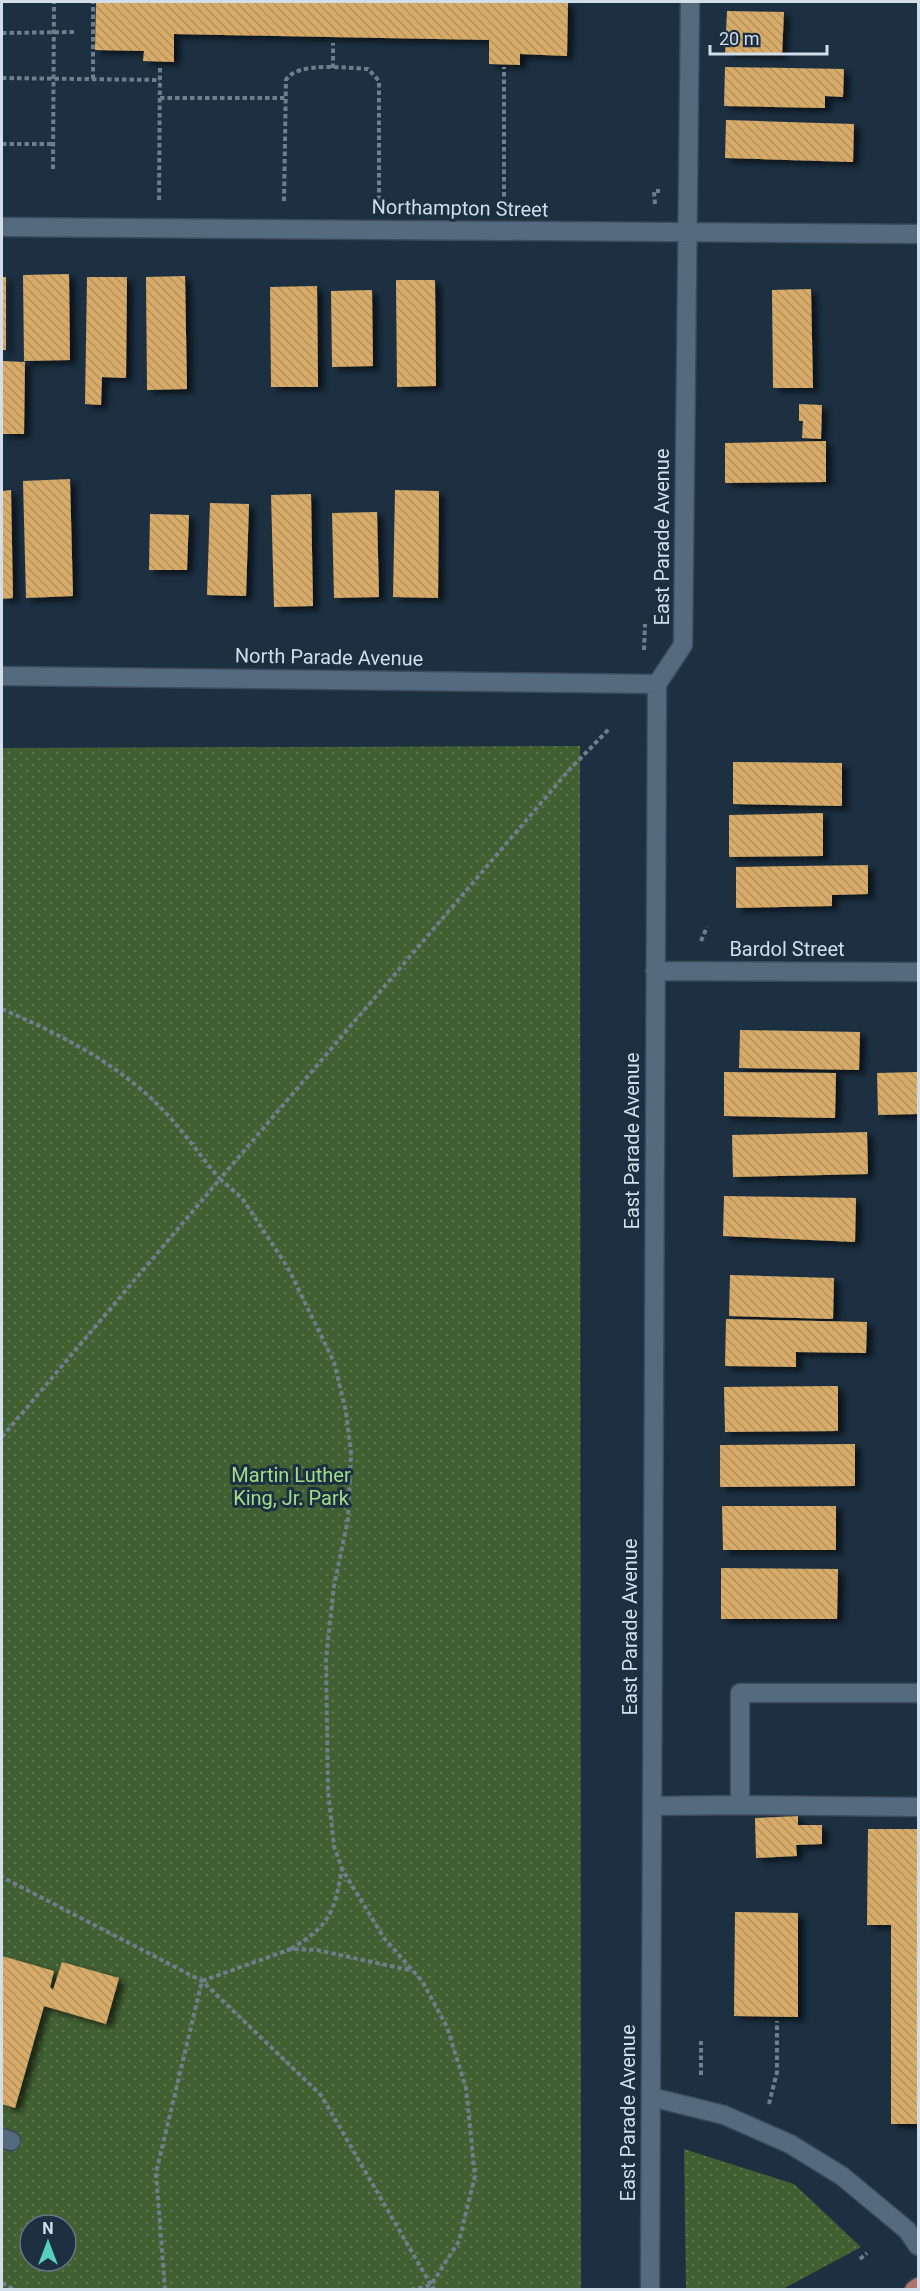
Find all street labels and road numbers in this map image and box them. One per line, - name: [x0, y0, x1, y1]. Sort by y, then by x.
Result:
- street label: Northampton Street: [371, 194, 549, 222]
- street label: East Parade Avenue: [650, 449, 674, 625]
- street label: North Parade Avenue: [235, 643, 423, 671]
- street label: Bardol Street: [729, 937, 845, 961]
- street label: East Parade Avenue: [620, 1053, 644, 1229]
- street label: East Parade Avenue: [618, 1539, 642, 1715]
- street label: East Parade Avenue: [616, 2025, 640, 2201]

